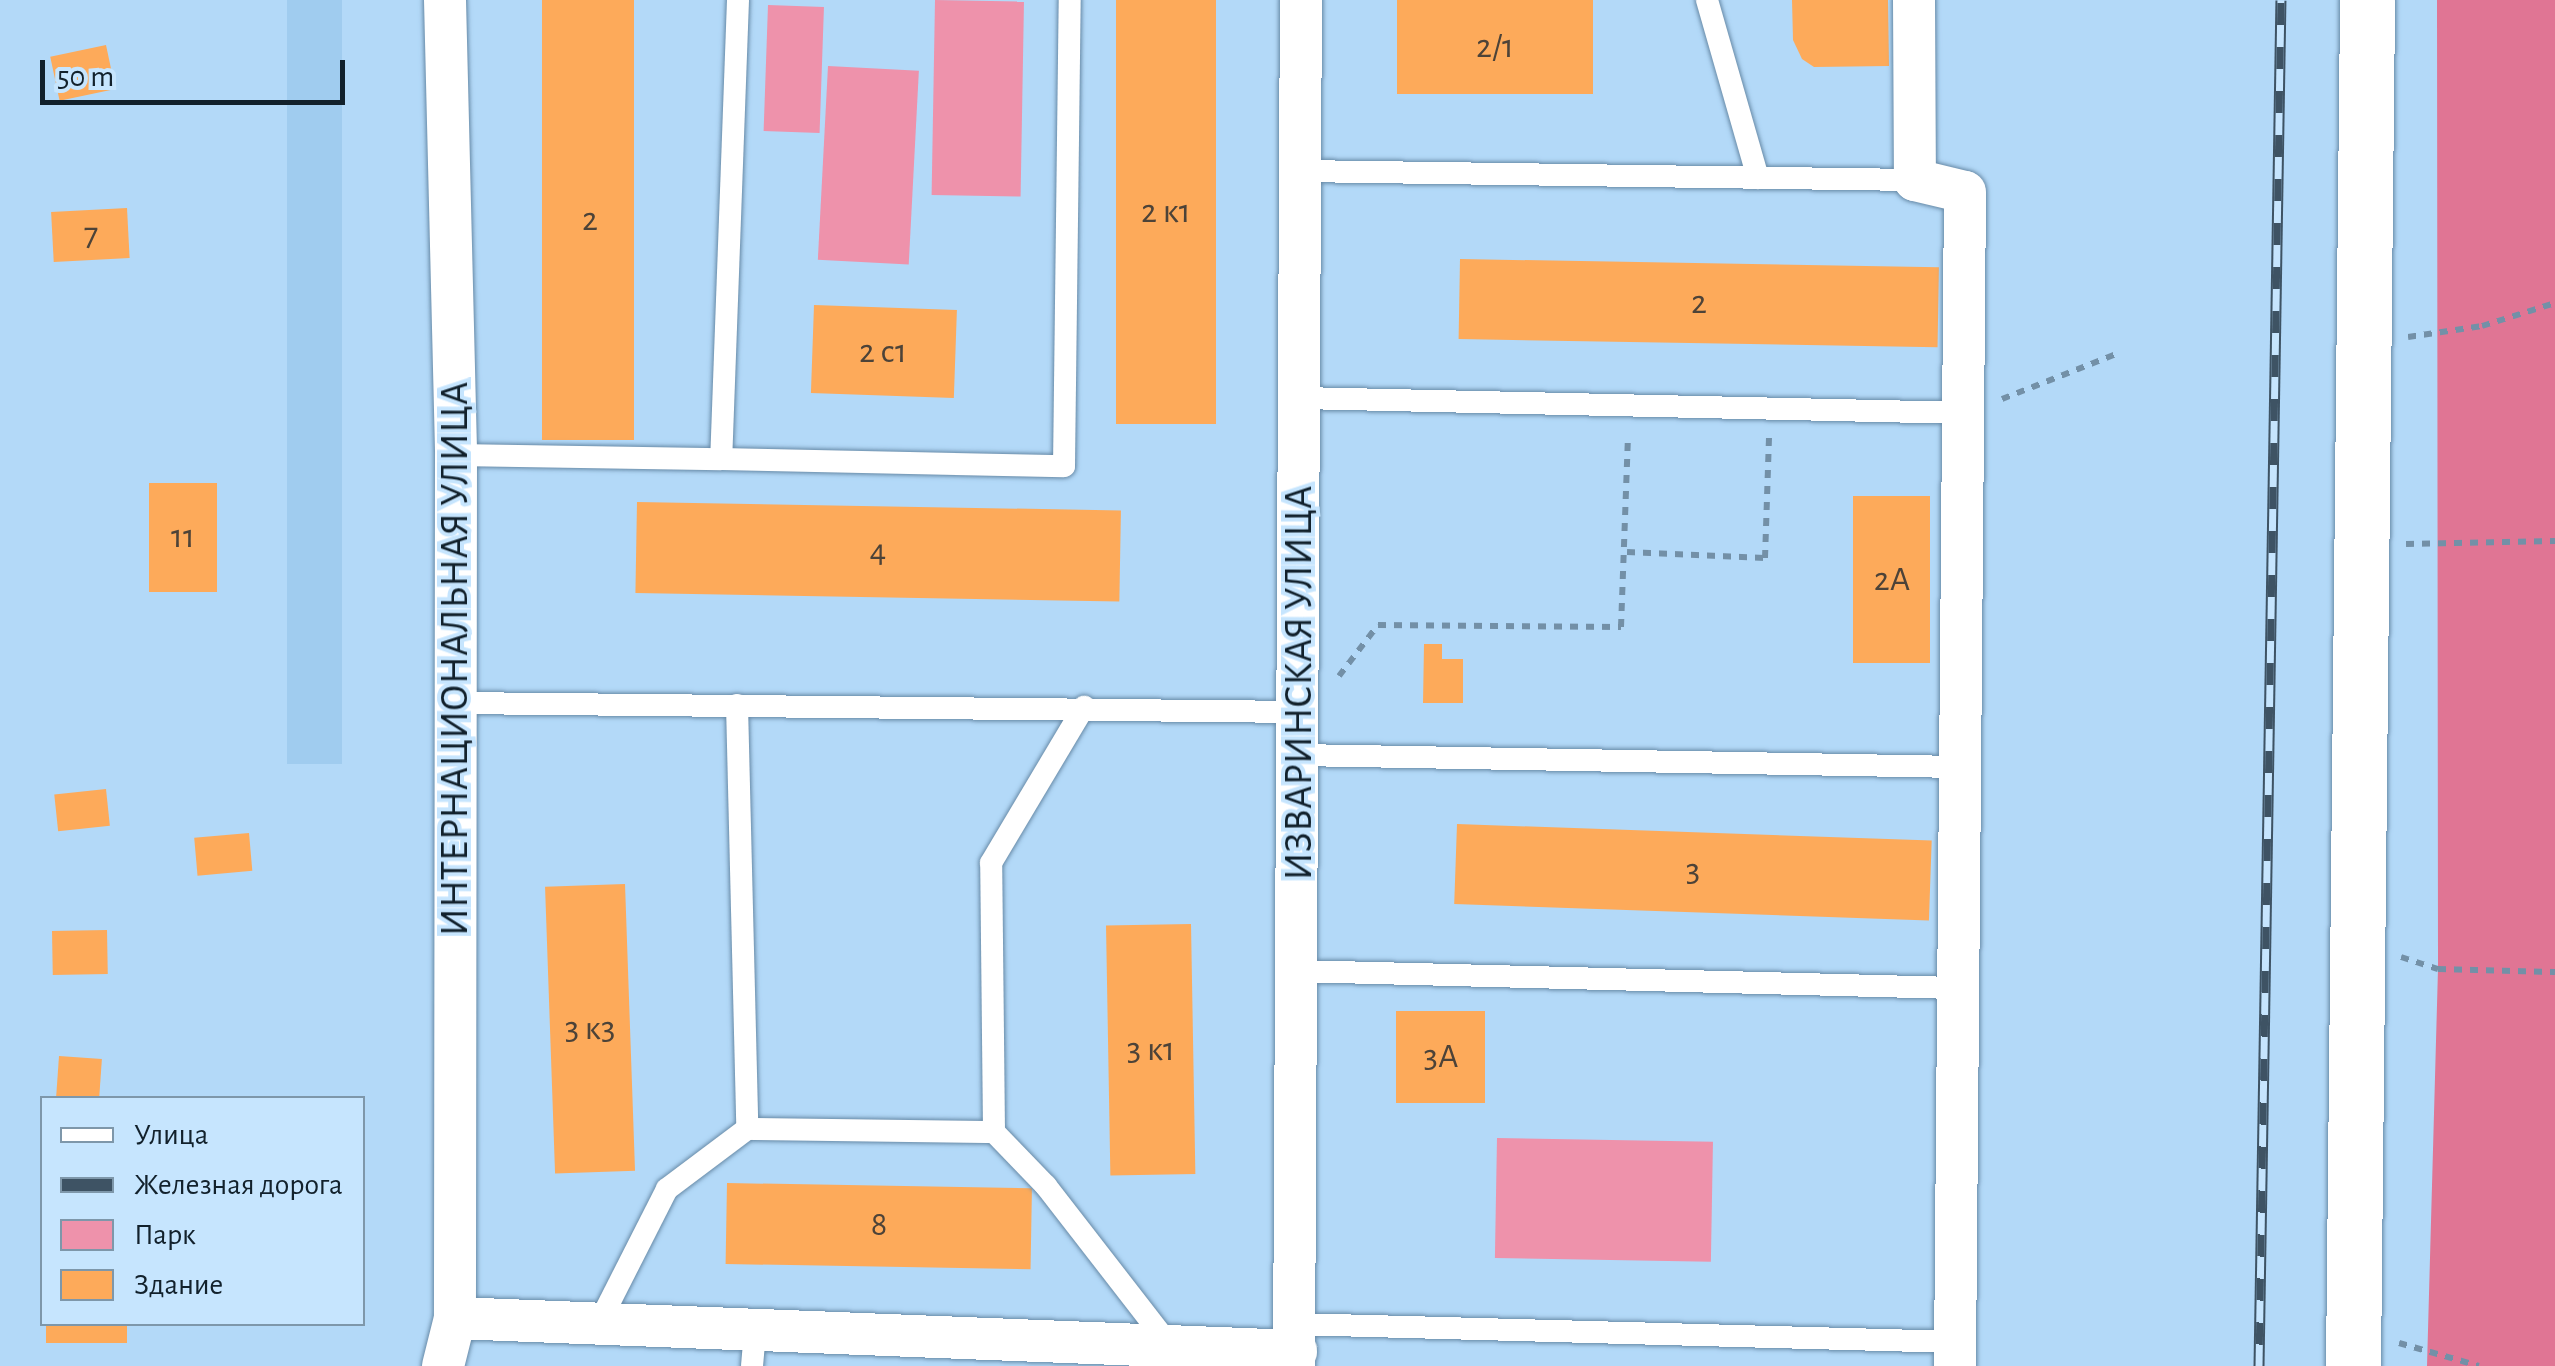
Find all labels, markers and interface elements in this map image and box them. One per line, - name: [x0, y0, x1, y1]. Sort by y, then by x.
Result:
- house number: 2/1: [1476, 26, 1514, 68]
- scale bar: [45, 40, 350, 102]
- text: 50 m: [57, 62, 114, 92]
- house number: 2 к1: [1141, 191, 1191, 233]
- house number: 2: [582, 199, 598, 241]
- house number: 7: [84, 214, 98, 256]
- house number: 2: [1691, 282, 1707, 324]
- house number: 2 с1: [859, 331, 907, 373]
- street label: ИНТЕРНАЦИОНАЛЬНАЯ УЛИЦА: [431, 382, 479, 936]
- street label: ИЗВАРИНСКАЯ УЛИЦА: [1275, 485, 1323, 881]
- house number: 11: [171, 516, 195, 558]
- house number: 4: [870, 531, 886, 573]
- house number: 2А: [1874, 559, 1910, 601]
- house number: 3: [1686, 850, 1700, 892]
- house number: 3 к3: [565, 1008, 615, 1050]
- house number: 3 к1: [1127, 1029, 1175, 1071]
- house number: 3А: [1424, 1036, 1458, 1078]
- legend: [40, 1096, 365, 1326]
- text: Улица: [134, 1120, 209, 1150]
- text: Железная дорога: [134, 1170, 343, 1200]
- house number: 8: [871, 1204, 887, 1246]
- text: Парк: [134, 1220, 196, 1250]
- text: Здание: [134, 1270, 223, 1300]

